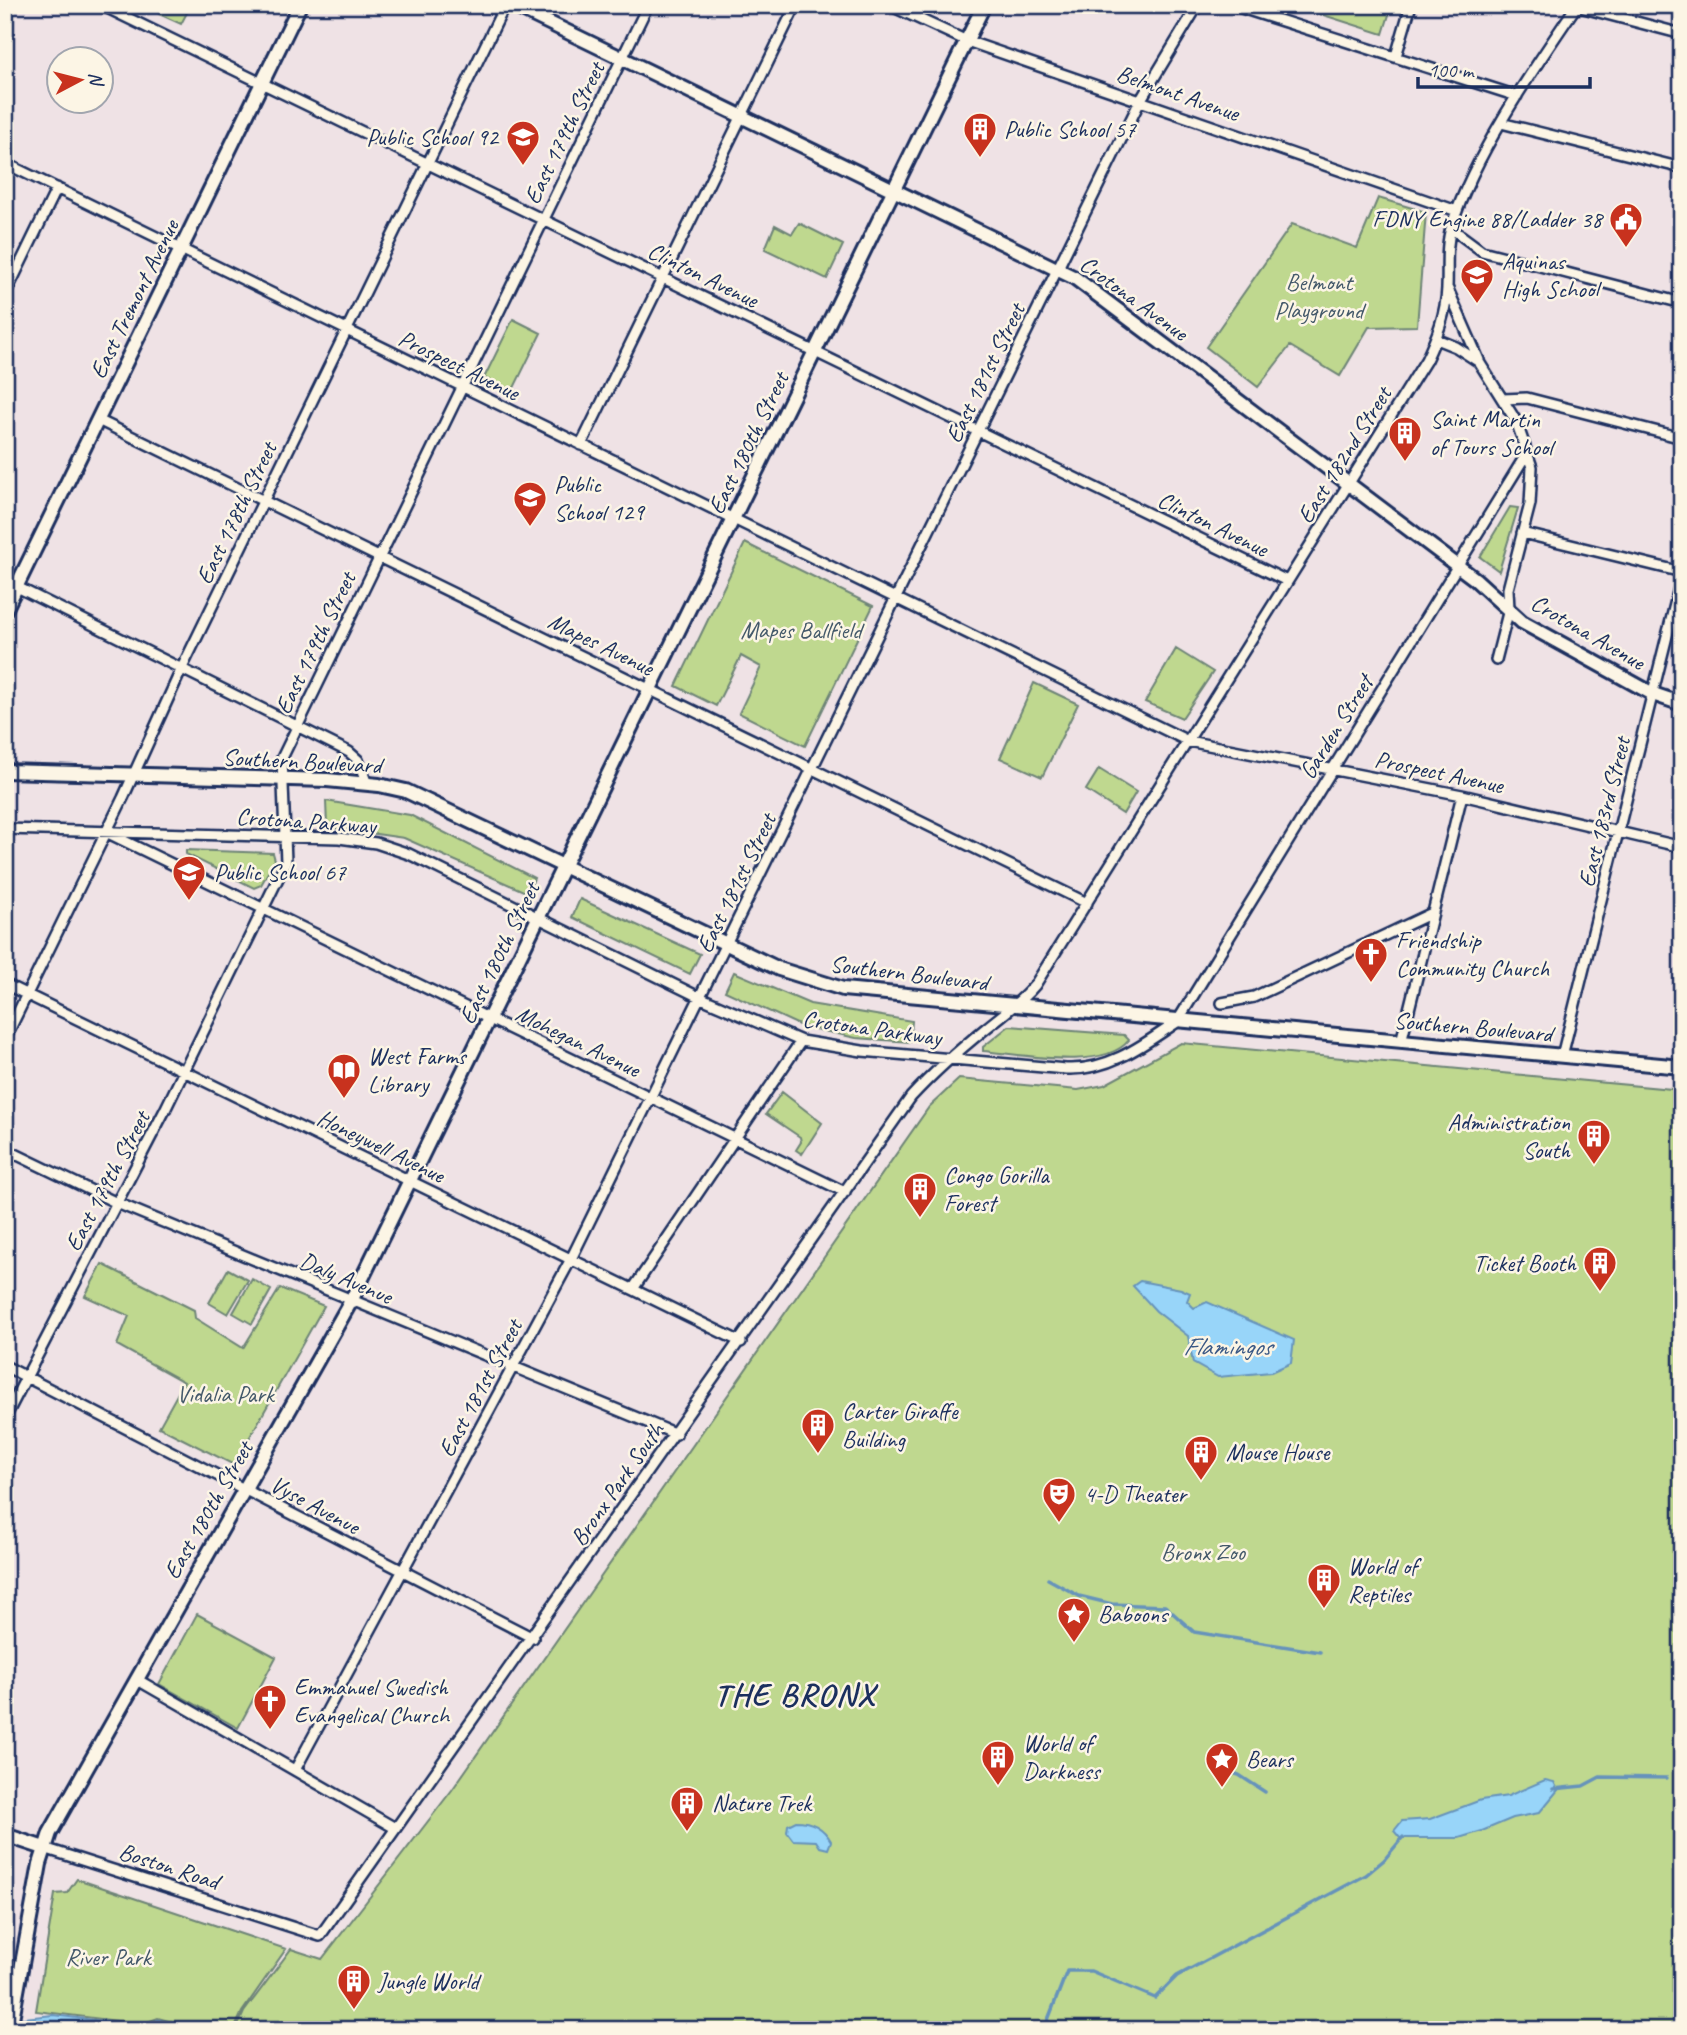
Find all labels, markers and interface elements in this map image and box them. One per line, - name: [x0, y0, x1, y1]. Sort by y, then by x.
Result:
- north arrow: [46, 46, 116, 116]
- scale bar: [1418, 46, 1589, 90]
- street label: East 179th Street: [517, 55, 612, 209]
- text: 100 m: [1428, 57, 1475, 83]
- street label: Belmont Avenue: [1113, 58, 1245, 129]
- text: N: [83, 71, 109, 89]
- building icon: Public School 57: [961, 110, 999, 159]
- place label: Public School 57: [1004, 114, 1137, 144]
- school or university icon: Public School 92: [504, 118, 542, 167]
- place label: Public School 92: [366, 122, 500, 152]
- public building icon: FDNY Engine 88/Ladder 38: [1607, 200, 1645, 249]
- place label: FDNY Engine 88/Ladder 38: [1372, 204, 1604, 234]
- street label: East Tremont Avenue: [83, 213, 186, 383]
- street label: Clinton Avenue: [643, 235, 765, 316]
- place label: Aquinas High School: [1502, 246, 1602, 304]
- street label: Crotona Avenue: [1074, 249, 1196, 349]
- school or university icon: Aquinas High School: [1458, 256, 1496, 305]
- park label: Belmont Playground: [1275, 267, 1367, 325]
- street label: East 181st Street: [938, 297, 1033, 448]
- street label: Prospect Avenue: [394, 323, 526, 408]
- street label: East 180th Street: [701, 365, 796, 519]
- street label: East 182nd Street: [1290, 379, 1399, 529]
- place label: Saint Martin of Tours School: [1430, 404, 1556, 462]
- building icon: Saint Martin of Tours School: [1386, 414, 1424, 463]
- street label: East 178th Street: [189, 435, 284, 589]
- place label: Public School 129: [554, 469, 646, 527]
- school or university icon: Public School 129: [511, 479, 549, 528]
- street label: Clinton Avenue: [1153, 484, 1275, 565]
- street label: East 179th Street: [268, 565, 363, 719]
- street label: Crotona Avenue: [1526, 587, 1652, 678]
- street label: Mapes Avenue: [543, 606, 661, 683]
- park label: Mapes Ballfield: [740, 615, 865, 645]
- street label: Garden Street: [1292, 667, 1381, 785]
- street label: East 183rd Street: [1571, 732, 1638, 890]
- street label: Southern Boulevard: [222, 742, 386, 780]
- street label: Prospect Avenue: [1372, 744, 1508, 801]
- street label: Crotona Parkway: [235, 801, 378, 841]
- street label: East 181st Street: [689, 807, 784, 958]
- school or university icon: Public School 67: [170, 853, 208, 902]
- place label: Public School 67: [214, 857, 347, 887]
- street label: East 180th Street: [452, 875, 547, 1029]
- place label: Friendship Community Church: [1396, 925, 1550, 983]
- church icon: Friendship Community Church: [1352, 935, 1390, 984]
- street label: Southern Boulevard: [828, 948, 993, 998]
- street label: Mohegan Avenue: [511, 998, 647, 1085]
- street label: Crotona Parkway: [801, 1003, 945, 1053]
- street label: Southern Boulevard: [1393, 1005, 1557, 1049]
- place label: West Farms Library: [368, 1041, 467, 1099]
- library icon: West Farms Library: [325, 1051, 363, 1100]
- street label: Honeywell Avenue: [312, 1102, 452, 1191]
- street label: East 179th Street: [58, 1104, 157, 1256]
- place label: Administration South: [1448, 1107, 1571, 1165]
- building icon: Administration South: [1575, 1117, 1613, 1166]
- place label: Congo Gorilla Forest: [944, 1160, 1050, 1218]
- building icon: Congo Gorilla Forest: [901, 1170, 939, 1219]
- building icon: Ticket Booth: [1581, 1244, 1619, 1293]
- street label: Daly Avenue: [295, 1245, 399, 1312]
- place label: Ticket Booth: [1473, 1248, 1577, 1278]
- street label: East 181st Street: [431, 1312, 530, 1462]
- water label: Flamingos: [1183, 1330, 1275, 1363]
- park label: Vidalia Park: [176, 1379, 276, 1409]
- place label: Carter Giraffe Building: [842, 1396, 960, 1454]
- building icon: Carter Giraffe Building: [799, 1406, 837, 1455]
- street label: Bronx Park South: [563, 1415, 672, 1552]
- building icon: Mouse House: [1182, 1433, 1220, 1482]
- street label: East 180th Street: [157, 1434, 261, 1584]
- place label: Mouse House: [1226, 1437, 1331, 1467]
- street label: Vyse Avenue: [265, 1469, 367, 1542]
- theatre icon: 4-D Theater: [1040, 1475, 1078, 1524]
- place label: 4-D Theater: [1084, 1479, 1189, 1509]
- park label: Bronx Zoo: [1161, 1537, 1246, 1567]
- place label: World of Reptiles: [1348, 1551, 1422, 1609]
- building icon: World of Reptiles: [1305, 1561, 1343, 1610]
- place icon: Baboons: [1055, 1595, 1093, 1644]
- place label: Baboons: [1098, 1599, 1169, 1629]
- place label: Emmanuel Swedish Evangelical Church: [294, 1672, 451, 1730]
- district label: THE BRONX: [714, 1674, 879, 1715]
- church icon: Emmanuel Swedish Evangelical Church: [251, 1682, 289, 1731]
- place label: World of Darkness: [1023, 1728, 1102, 1786]
- building icon: World of Darkness: [979, 1738, 1017, 1787]
- place icon: Bears: [1203, 1740, 1241, 1789]
- place label: Bears: [1246, 1744, 1295, 1774]
- building icon: Nature Trek: [668, 1784, 706, 1833]
- place label: Nature Trek: [712, 1788, 813, 1818]
- street label: Boston Road: [115, 1836, 226, 1897]
- park label: River Park: [65, 1942, 153, 1972]
- building icon: Jungle World: [335, 1962, 373, 2011]
- place label: Jungle World: [377, 1966, 482, 1996]

